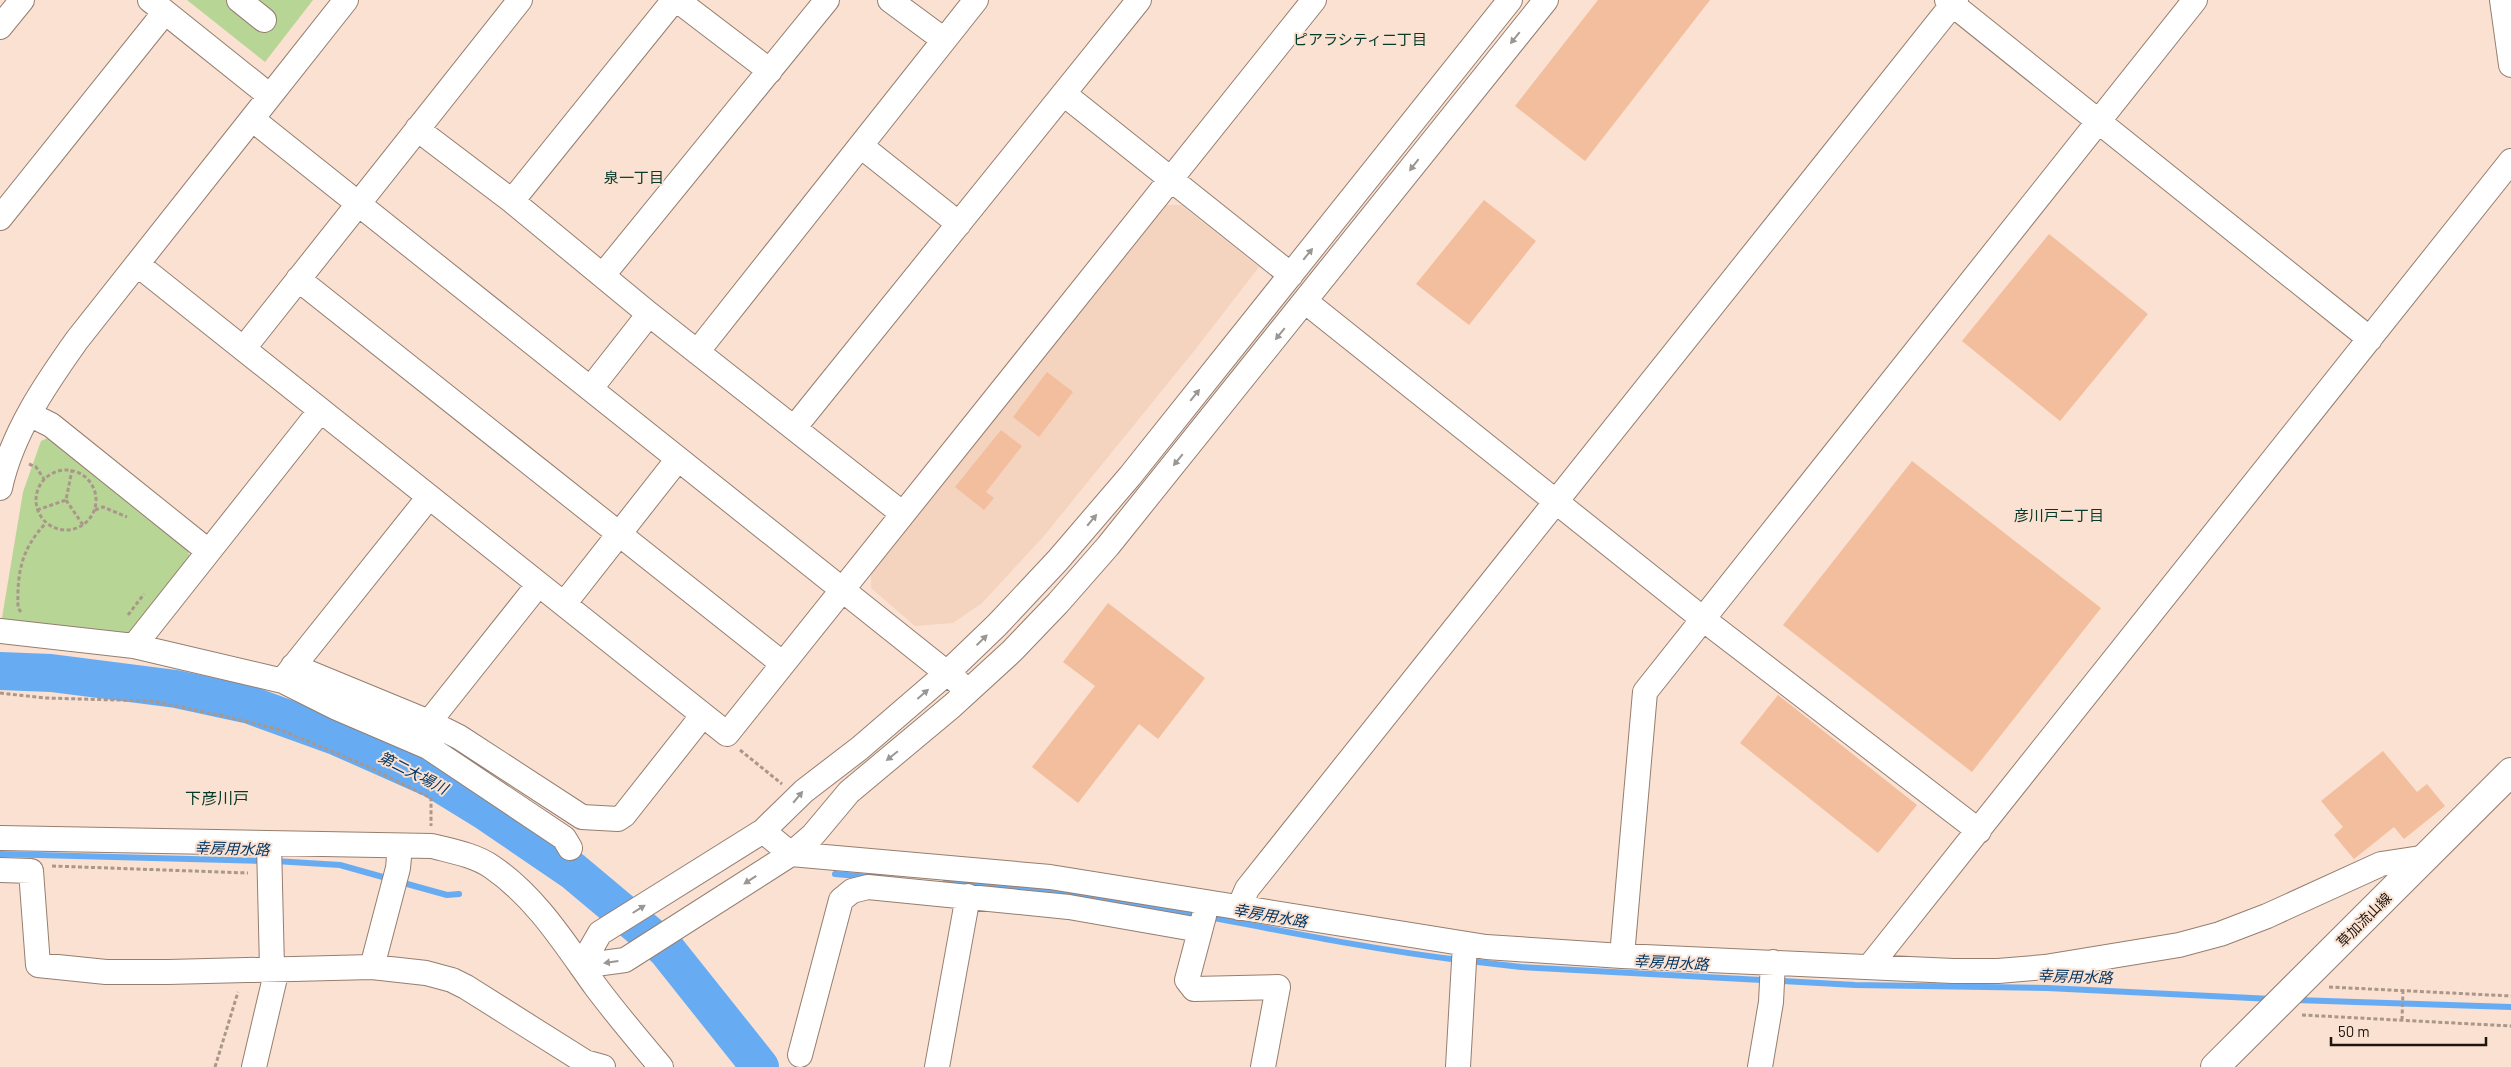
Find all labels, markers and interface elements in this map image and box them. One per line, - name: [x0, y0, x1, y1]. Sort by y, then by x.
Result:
- district label: ピアラシティ二丁目: [1293, 30, 1427, 48]
- one-way arrow: [1509, 31, 1520, 44]
- one-way arrow: [1408, 158, 1419, 171]
- district label: 泉一丁目: [604, 168, 664, 186]
- one-way arrow: [1302, 248, 1313, 261]
- one-way arrow: [1275, 327, 1286, 340]
- one-way arrow: [1190, 388, 1201, 401]
- one-way arrow: [1173, 453, 1184, 466]
- district label: 彦川戸二丁目: [2014, 506, 2104, 524]
- one-way arrow: [1086, 515, 1098, 527]
- one-way arrow: [976, 634, 988, 646]
- one-way arrow: [917, 689, 929, 700]
- water label: 第二大場川: [376, 747, 453, 798]
- one-way arrow: [886, 751, 899, 762]
- district label: 下彦川戸: [185, 788, 249, 807]
- one-way arrow: [793, 791, 804, 804]
- water label: 幸房用水路: [194, 838, 272, 858]
- one-way arrow: [743, 875, 757, 885]
- street label: 草加流山線: [2333, 889, 2394, 950]
- water label: 幸房用水路: [1232, 900, 1311, 931]
- one-way arrow: [632, 904, 645, 913]
- water label: 幸房用水路: [1633, 951, 1711, 973]
- one-way arrow: [603, 958, 619, 966]
- water label: 幸房用水路: [2037, 966, 2115, 986]
- scale bar: [2331, 1014, 2486, 1046]
- text: 50 m: [2338, 1022, 2370, 1040]

